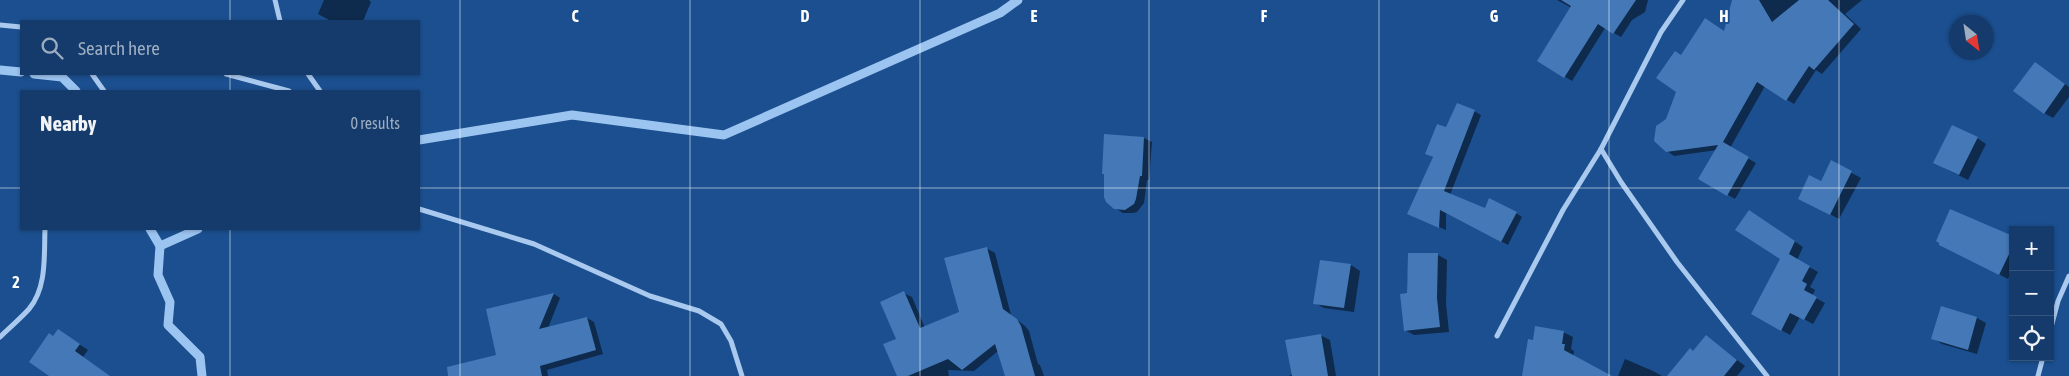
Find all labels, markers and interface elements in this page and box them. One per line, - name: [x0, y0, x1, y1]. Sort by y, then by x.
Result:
- text: C: [571, 7, 579, 25]
- text: D: [801, 7, 810, 25]
- text: E: [1031, 7, 1038, 25]
- text: F: [1261, 7, 1268, 25]
- text: G: [1490, 7, 1499, 25]
- text: H: [1719, 7, 1729, 25]
- north arrow: [1949, 15, 1994, 60]
- search box: [20, 20, 420, 75]
- icon: search: [38, 34, 66, 62]
- text: Search here: [78, 37, 160, 59]
- text: Nearby: [40, 111, 96, 135]
- text: 0 results: [350, 114, 400, 132]
- map controls: [2009, 226, 2054, 361]
- button: +: [2009, 226, 2054, 271]
- button: −: [2009, 271, 2054, 316]
- text: 2: [12, 273, 20, 291]
- button: locate: [2009, 316, 2054, 361]

